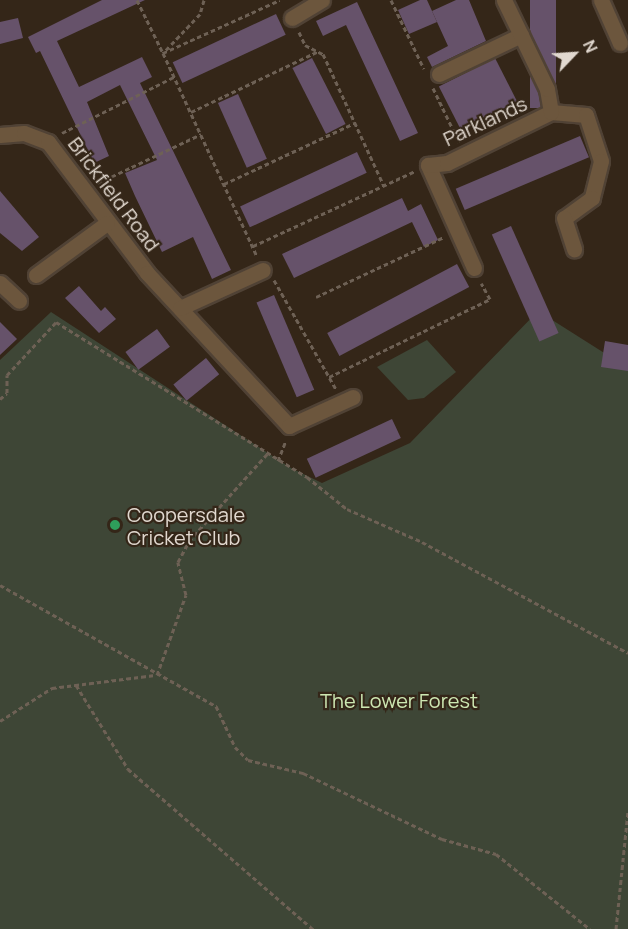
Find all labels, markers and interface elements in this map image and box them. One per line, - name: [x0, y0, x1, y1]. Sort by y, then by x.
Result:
- north arrow: [544, 24, 604, 84]
- text: N: [578, 37, 603, 56]
- street label: Parklands: [439, 91, 531, 151]
- street label: Brickfield Road: [63, 132, 165, 256]
- place label: Coopersdale Cricket Club: [127, 502, 245, 549]
- marker: Coopersdale Cricket Club: [108, 518, 122, 532]
- park label: The Lower Forest: [320, 688, 478, 712]

